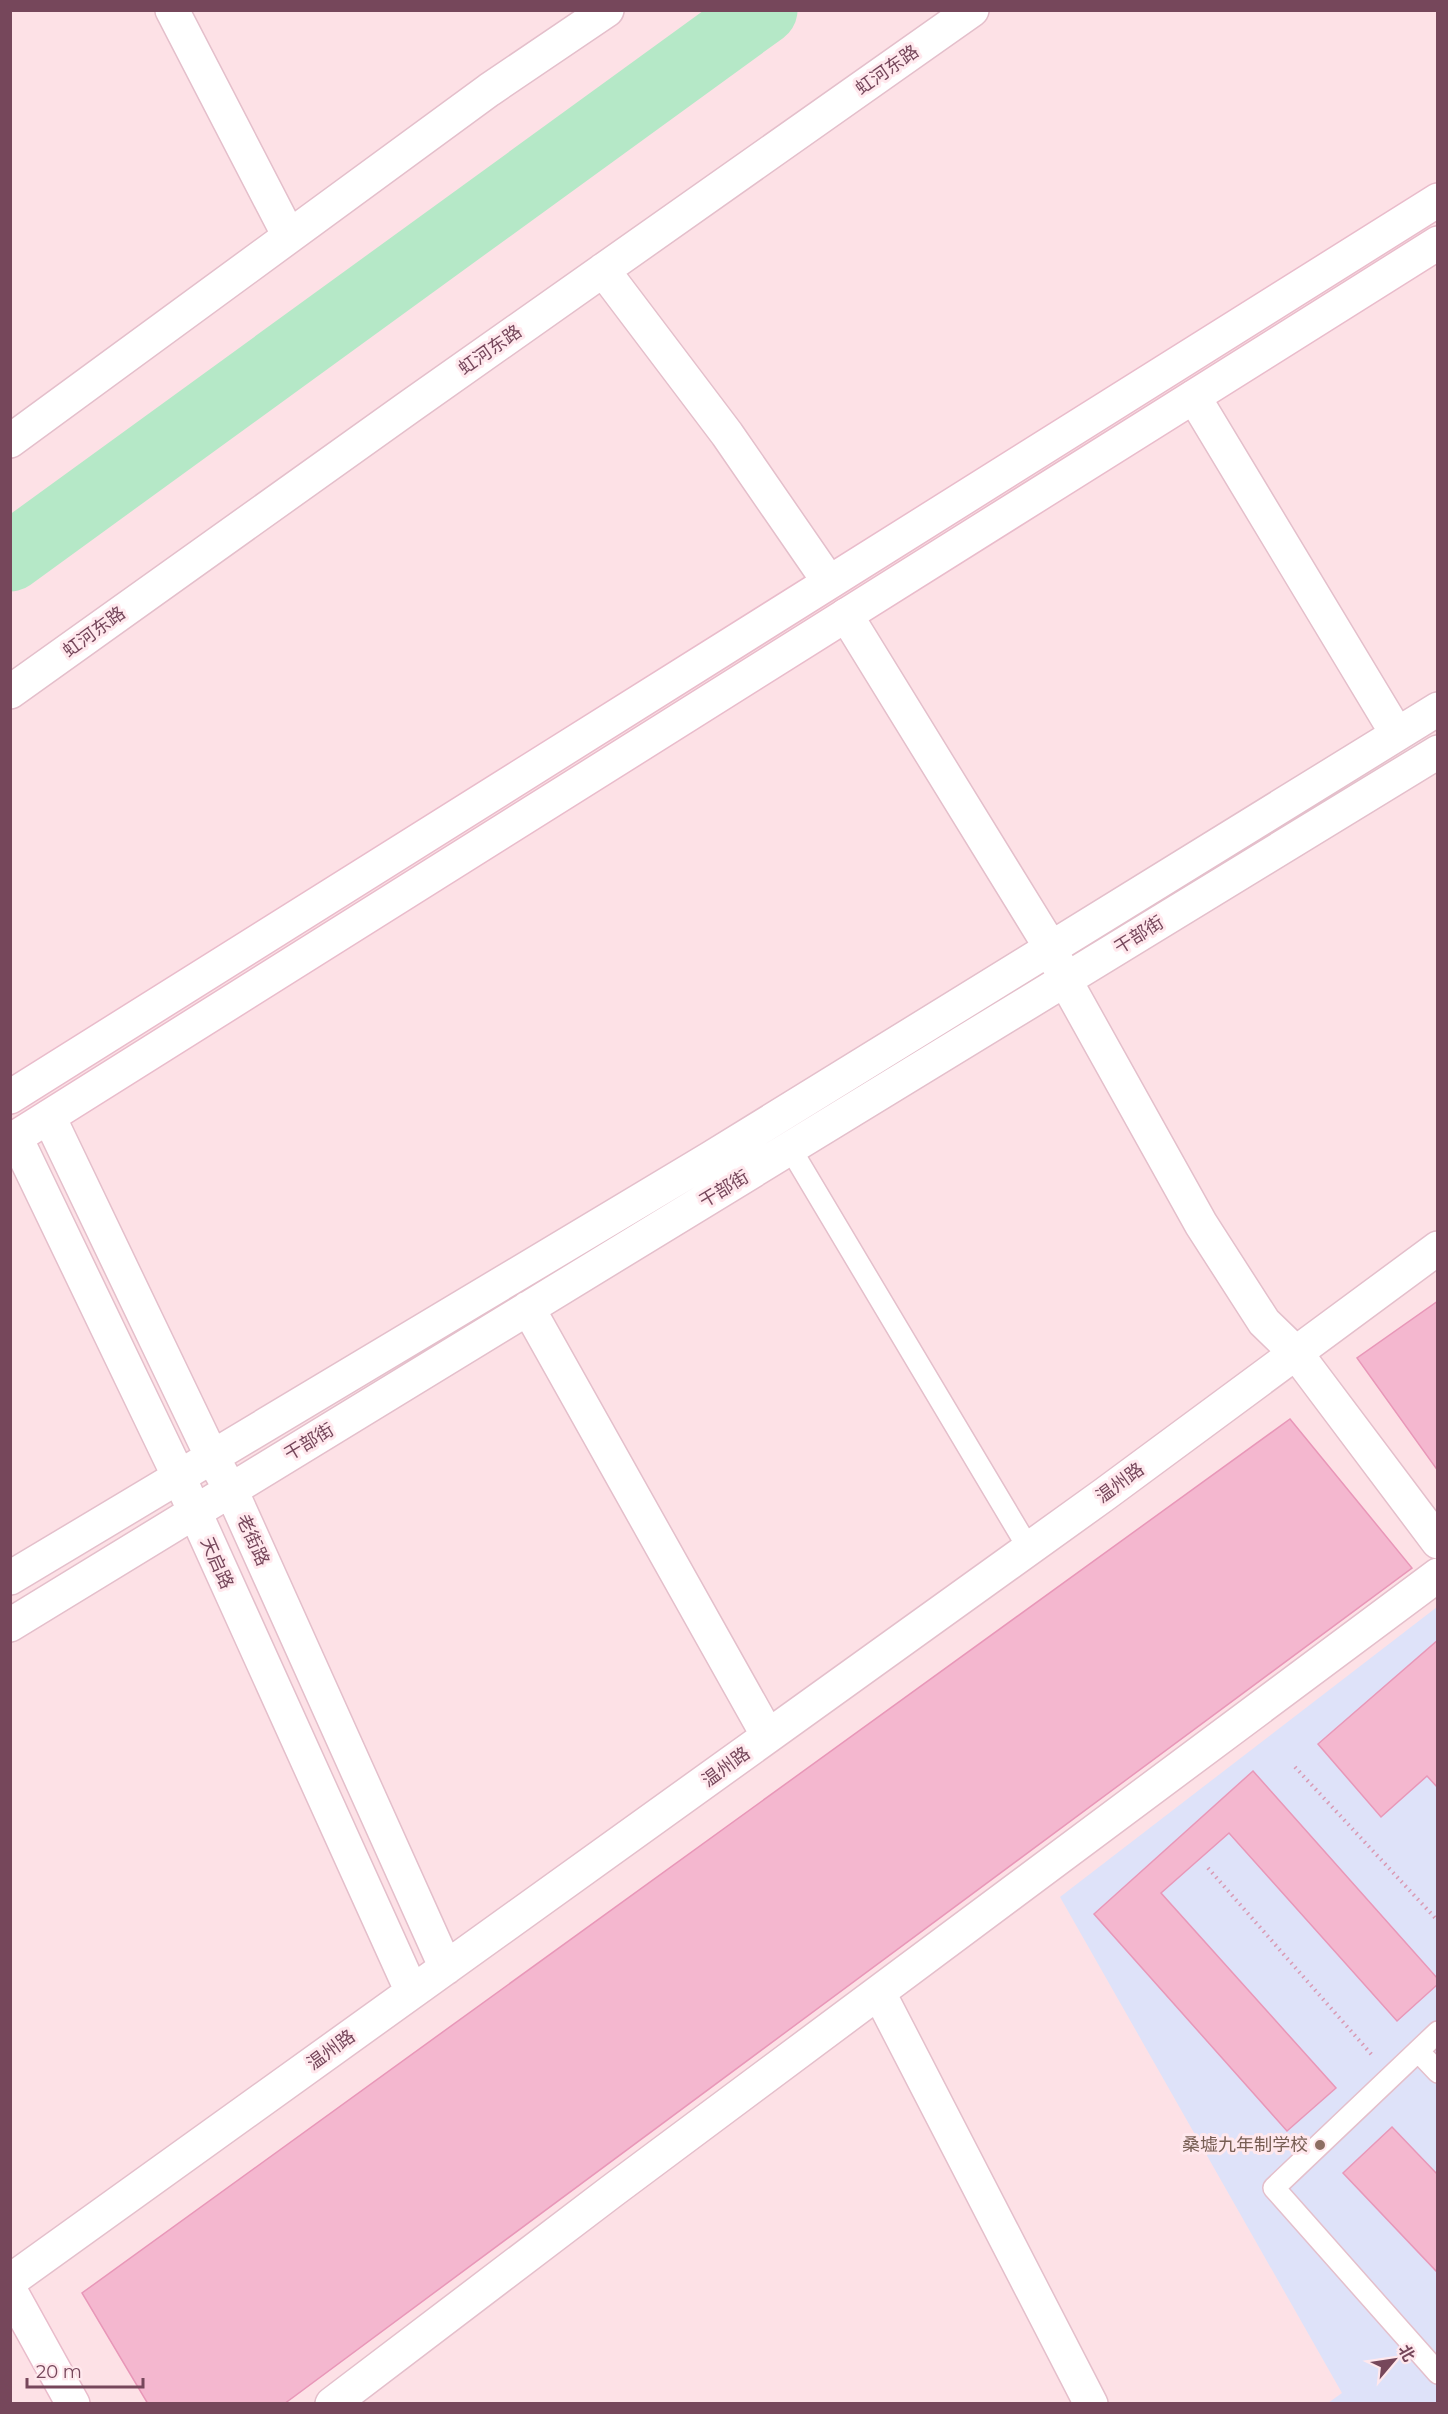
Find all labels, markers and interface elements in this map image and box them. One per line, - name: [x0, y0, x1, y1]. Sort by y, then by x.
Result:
- street label: 虹河东路: [851, 40, 923, 100]
- street label: 虹河东路: [454, 320, 526, 380]
- street label: 虹河东路: [58, 602, 130, 662]
- street label: 干部街: [1110, 911, 1168, 959]
- street label: 干部街: [695, 1166, 753, 1212]
- street label: 干部街: [280, 1419, 338, 1465]
- street label: 温州路: [1092, 1458, 1148, 1508]
- street label: 老街路: [232, 1511, 274, 1569]
- street label: 天启路: [196, 1534, 238, 1592]
- street label: 温州路: [698, 1742, 754, 1792]
- street label: 温州路: [303, 2025, 359, 2075]
- place label: 桑墟九年制学校: [1182, 2134, 1308, 2156]
- marker: 桑墟九年制学校: [1313, 2138, 1327, 2152]
- north arrow: [1364, 2330, 1424, 2390]
- text: 北: [1394, 2341, 1419, 2365]
- scale bar: [27, 2351, 142, 2389]
- text: 20 m: [36, 2361, 82, 2383]

